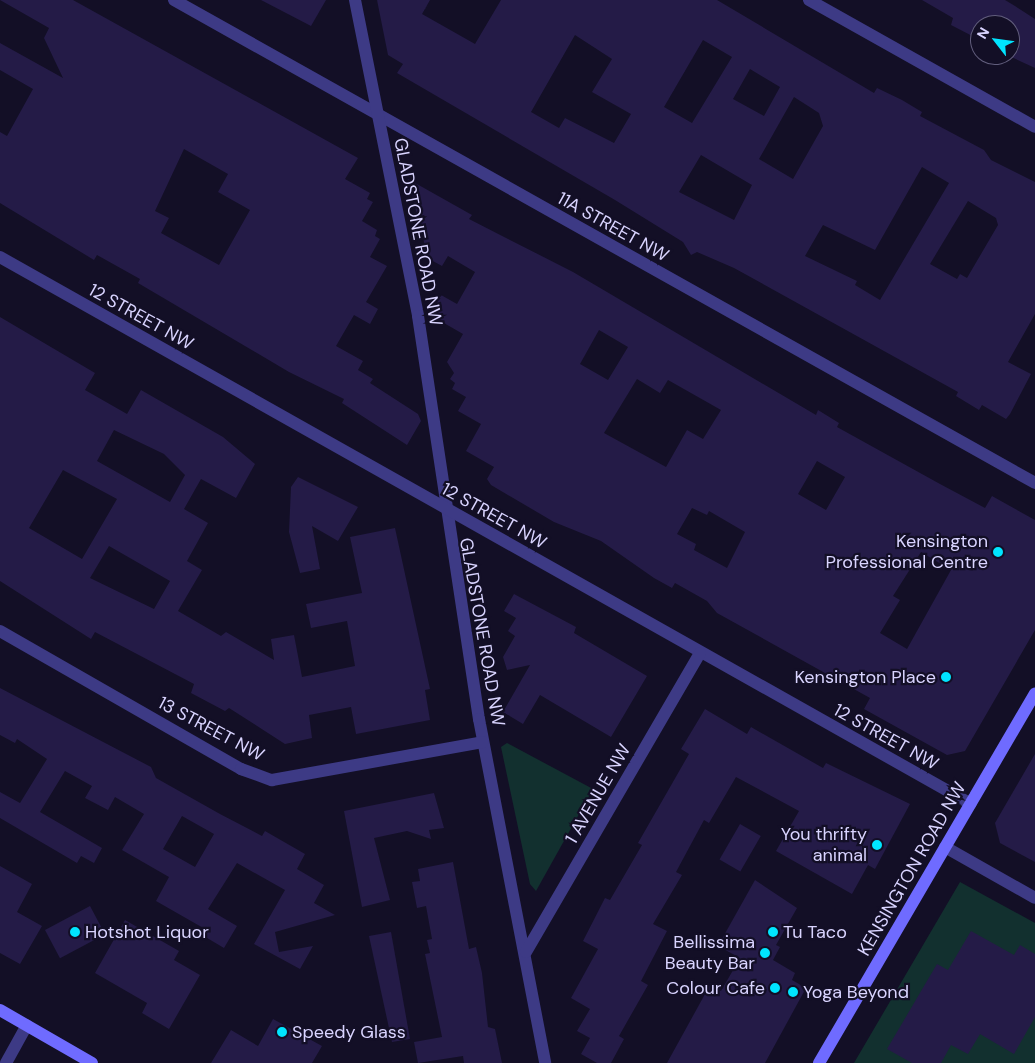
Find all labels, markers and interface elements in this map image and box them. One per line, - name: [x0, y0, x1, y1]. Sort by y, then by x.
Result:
- north arrow: [970, 15, 1020, 65]
- text: N: [973, 24, 993, 42]
- street label: GLADSTONE ROAD NW: [389, 136, 447, 328]
- street label: 11A STREET NW: [554, 187, 672, 267]
- street label: 12 STREET NW: [85, 279, 197, 355]
- street label: 12 STREET NW: [438, 478, 550, 554]
- place label: Kensington Professional Centre: [826, 531, 988, 574]
- street label: GLADSTONE ROAD NW: [455, 536, 509, 728]
- marker: Kensington Professional Centre: [992, 546, 1004, 558]
- place label: Kensington Place: [794, 666, 936, 688]
- marker: Kensington Place: [940, 671, 952, 683]
- street label: 13 STREET NW: [154, 692, 268, 766]
- street label: 12 STREET NW: [830, 699, 942, 775]
- street label: 1 AVENUE NW: [561, 740, 635, 848]
- street label: KENSINGTON ROAD NW: [853, 778, 971, 960]
- place label: You thrifty animal: [781, 824, 867, 866]
- marker: You thrifty animal: [871, 839, 883, 851]
- place label: Hotshot Liquor: [85, 921, 209, 943]
- place label: Tu Taco: [783, 921, 847, 943]
- marker: Hotshot Liquor: [69, 926, 81, 938]
- marker: Tu Taco: [767, 926, 779, 938]
- place label: Bellissima Beauty Bar: [665, 932, 755, 974]
- marker: Bellissima Beauty Bar: [759, 947, 771, 959]
- place label: Colour Cafe: [666, 977, 765, 999]
- place label: Yoga Beyond: [803, 981, 909, 1003]
- marker: Colour Cafe: [769, 982, 781, 994]
- marker: Yoga Beyond: [787, 986, 799, 998]
- place label: Speedy Glass: [292, 1021, 406, 1043]
- marker: Speedy Glass: [276, 1026, 288, 1038]

